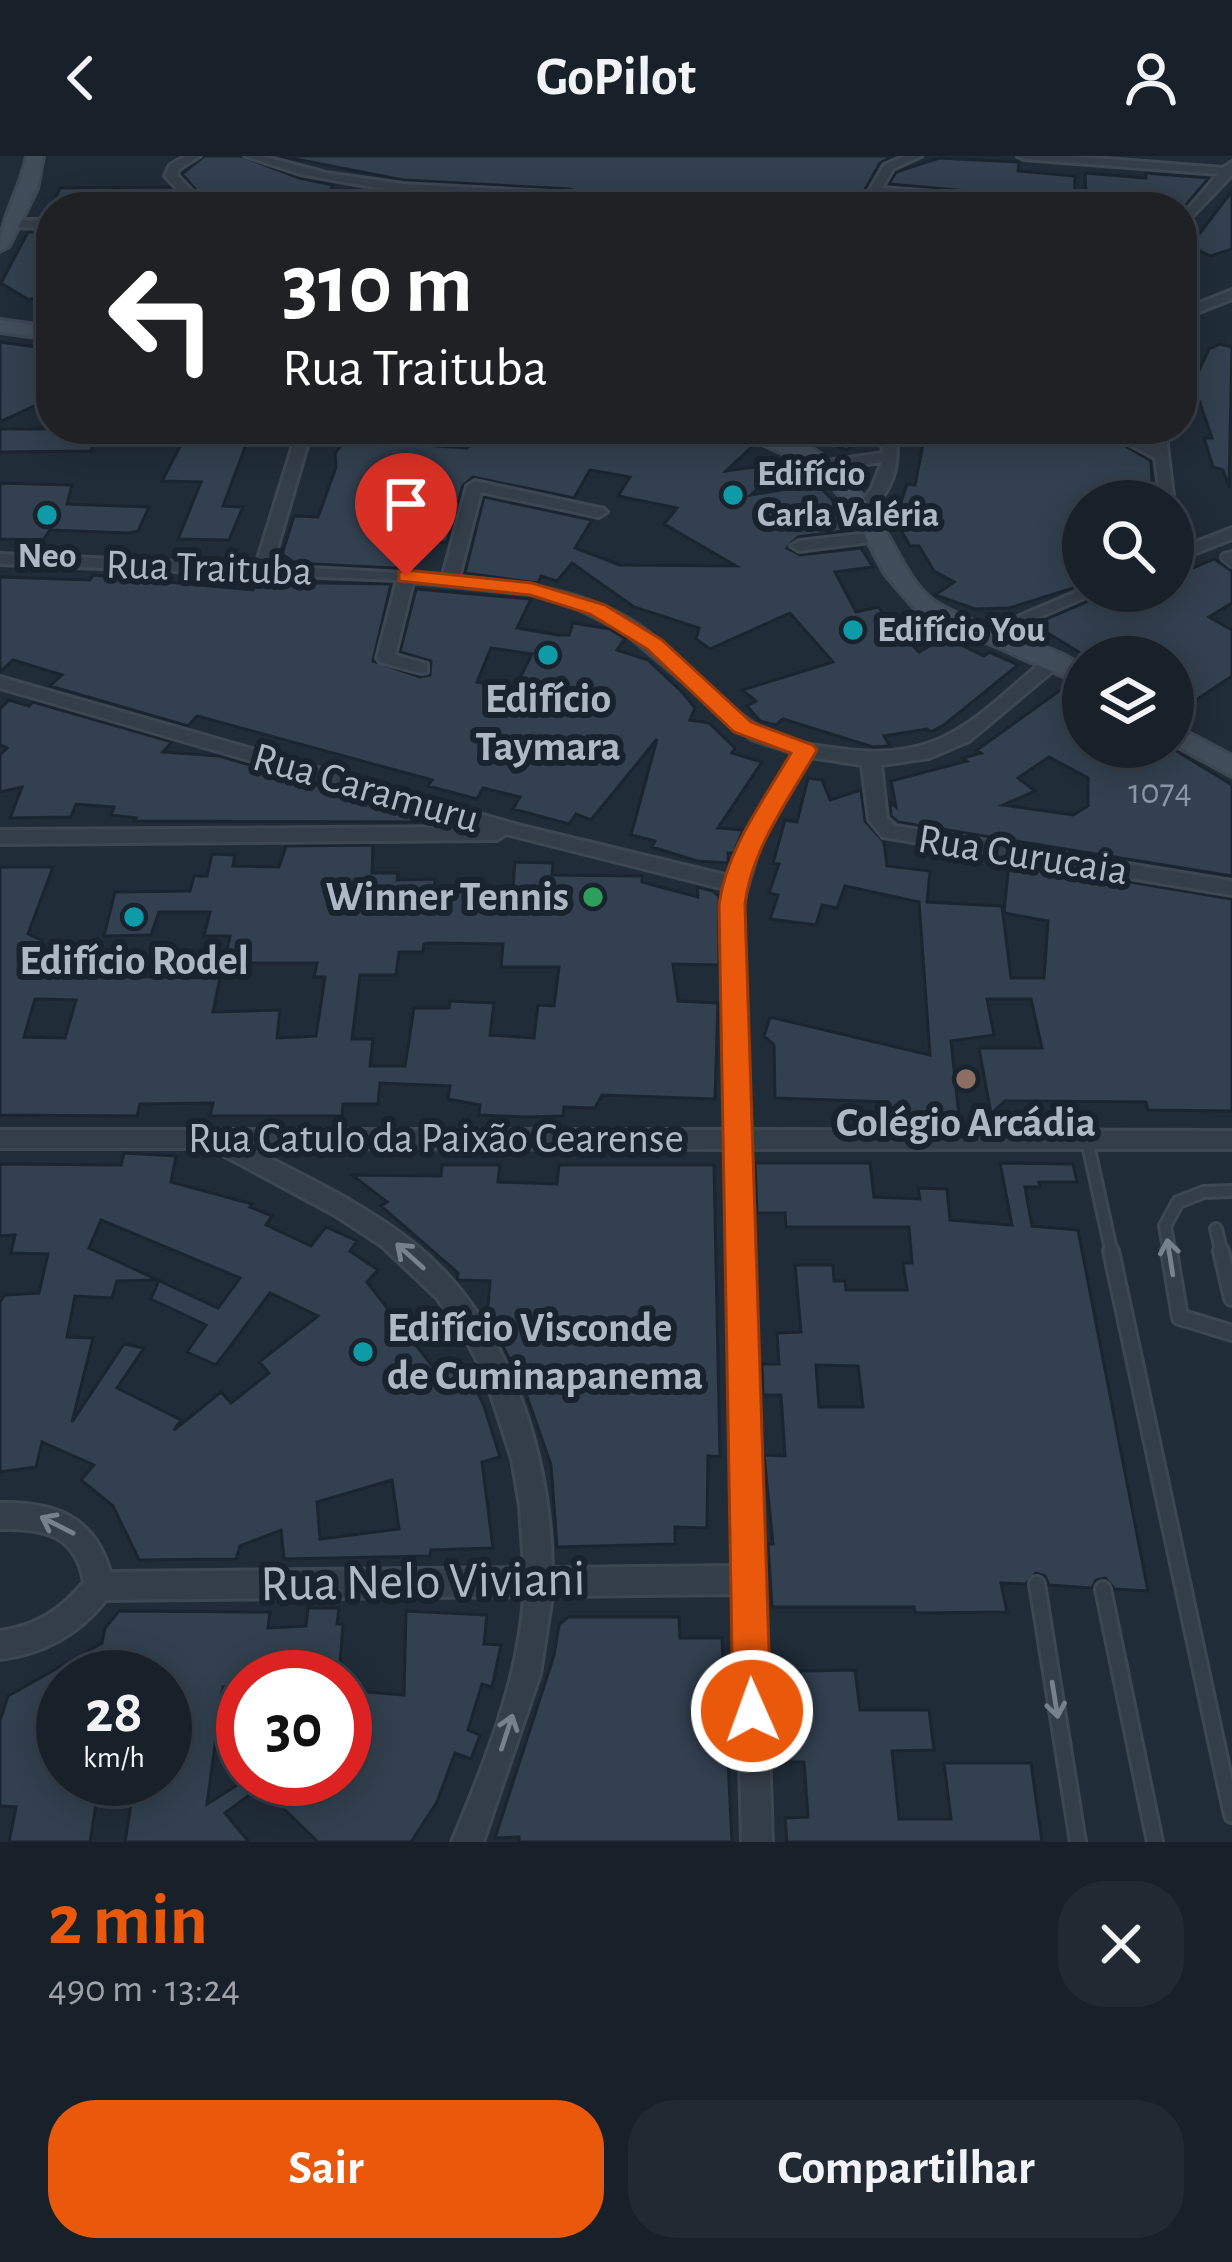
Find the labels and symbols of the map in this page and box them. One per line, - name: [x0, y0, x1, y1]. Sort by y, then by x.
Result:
- pin: [355, 453, 457, 576]
- place label: Edifício Carla Valéria: [757, 456, 939, 533]
- marker: Edifício Carla Valéria: [720, 482, 746, 508]
- marker: Neo: [34, 502, 60, 528]
- place label: Neo: [17, 538, 77, 574]
- street label: Rua Traituba: [105, 543, 313, 593]
- place label: Edifício You: [877, 612, 1045, 648]
- marker: Edifício You: [840, 617, 866, 643]
- marker: Edifício Taymara: [535, 642, 561, 668]
- place label: Edifício Taymara: [475, 678, 621, 768]
- street label: Rua Caramuru: [248, 736, 484, 840]
- house number: 1074: [1128, 774, 1192, 810]
- street label: Rua Curucaia: [915, 818, 1131, 892]
- place label: Winner Tennis: [326, 876, 569, 918]
- marker: Winner Tennis: [580, 884, 606, 910]
- marker: Edifício Rodel: [121, 904, 147, 930]
- place label: Edifício Rodel: [19, 940, 249, 982]
- marker: Colégio Arcádia: [953, 1066, 979, 1092]
- place label: Colégio Arcádia: [836, 1102, 1096, 1144]
- street label: Rua Catulo da Paixão Cearense: [188, 1118, 684, 1160]
- one-way arrow: [1157, 1238, 1180, 1277]
- one-way arrow: [395, 1243, 425, 1270]
- place label: Edifício Visconde de Cuminapanema: [387, 1307, 703, 1397]
- marker: Edifício Visconde de Cuminapanema: [350, 1339, 376, 1365]
- one-way arrow: [40, 1513, 75, 1536]
- street label: Rua Nelo Viviani: [260, 1554, 586, 1610]
- position arrow: [689, 1648, 815, 1774]
- speed limit sign: 30: [216, 1650, 372, 1806]
- one-way arrow: [1045, 1680, 1068, 1719]
- one-way arrow: [497, 1714, 519, 1752]

